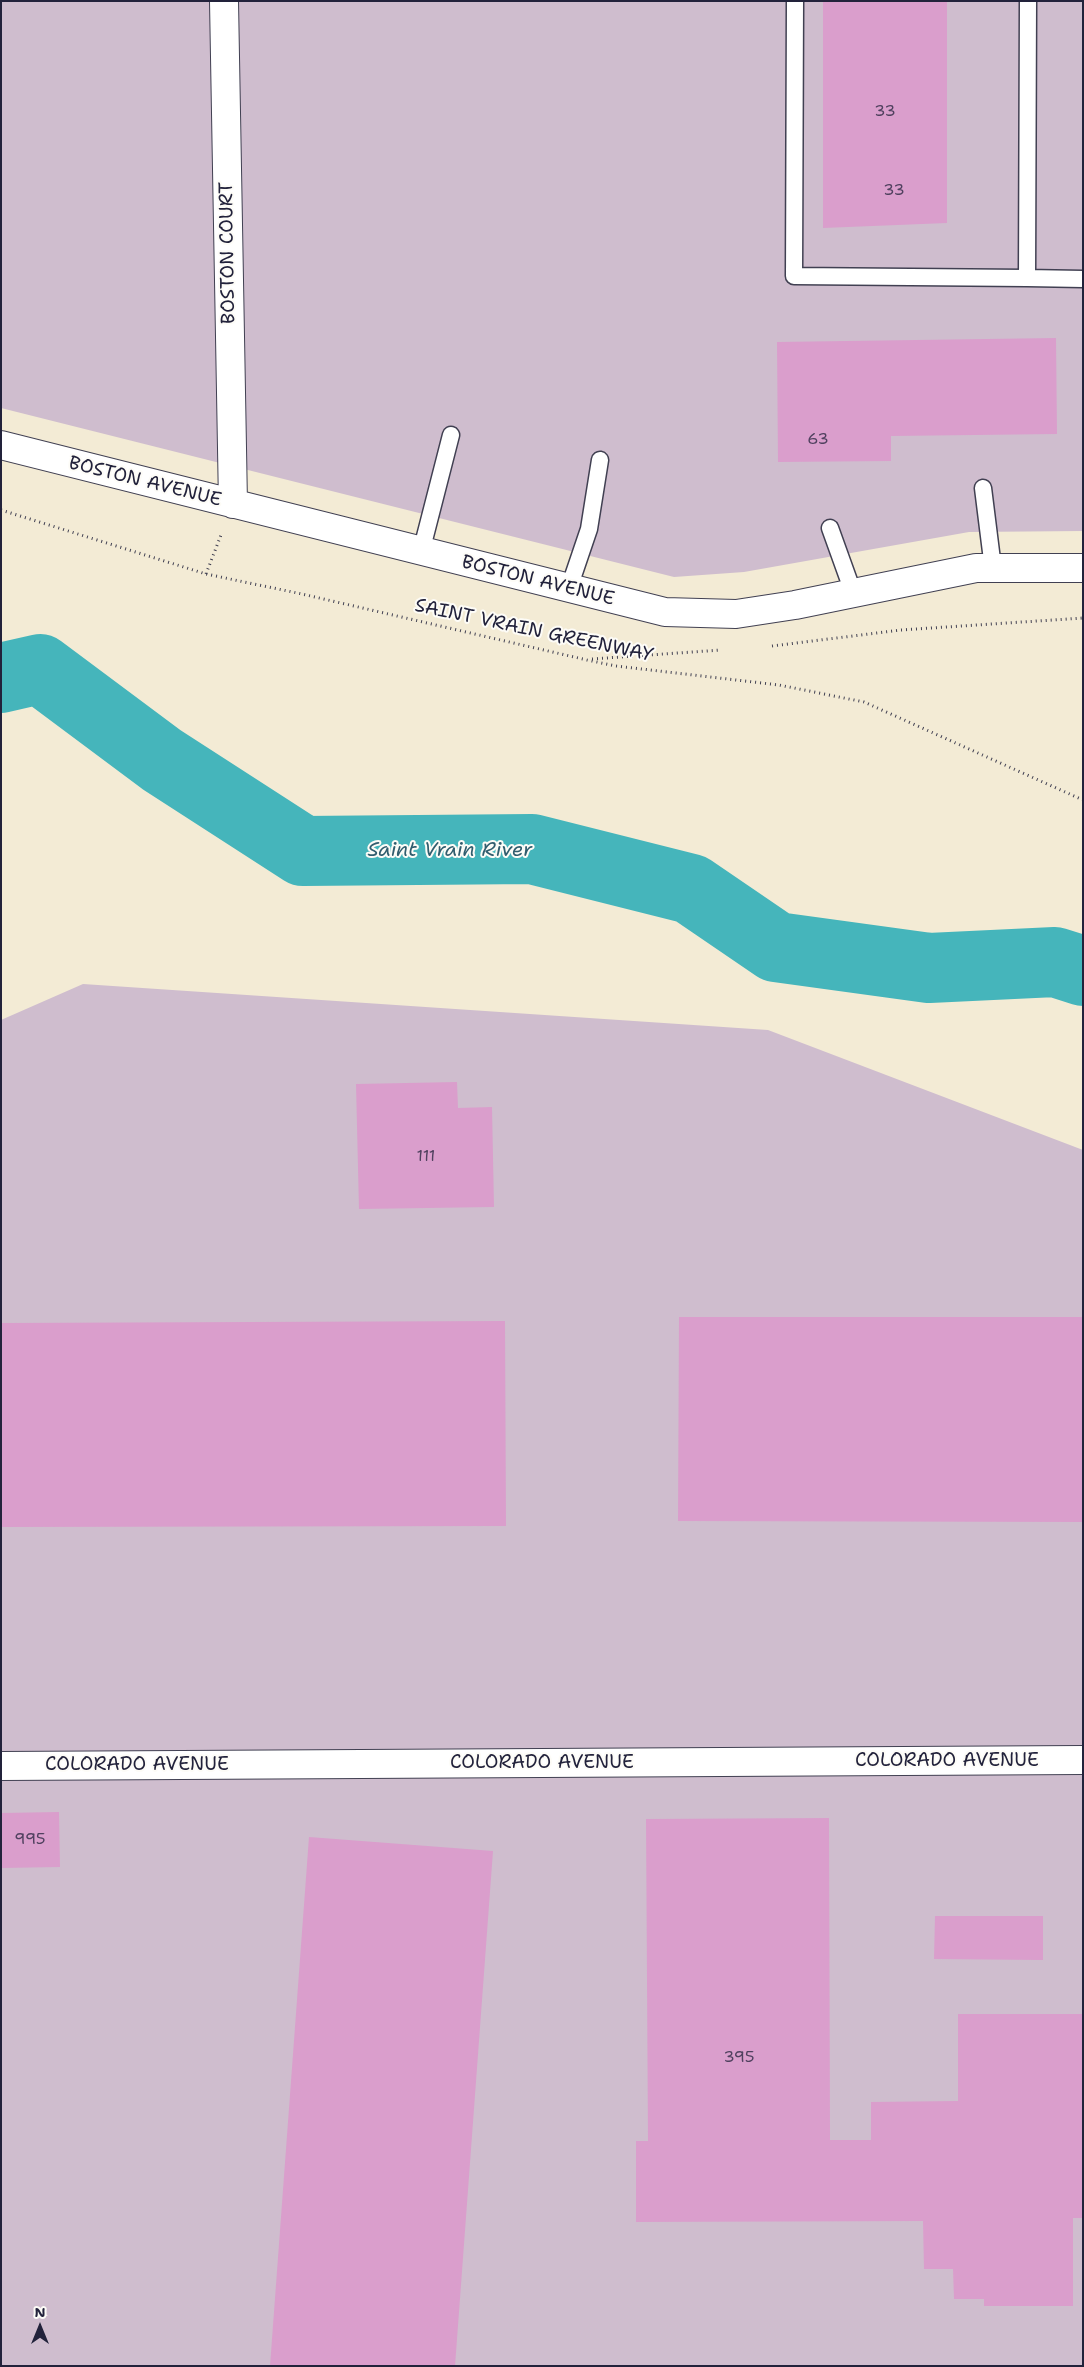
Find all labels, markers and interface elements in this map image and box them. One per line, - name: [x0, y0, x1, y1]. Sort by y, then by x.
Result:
- house number: 33: [874, 102, 896, 122]
- house number: 33: [883, 181, 905, 201]
- street label: BOSTON COURT: [215, 182, 241, 324]
- house number: 63: [807, 430, 829, 450]
- street label: BOSTON AVENUE: [66, 452, 224, 512]
- street label: BOSTON AVENUE: [459, 551, 617, 611]
- street label: SAINT VRAIN GREENWAY: [413, 595, 655, 667]
- water label: Saint Vrain River: [367, 839, 533, 863]
- house number: 111: [417, 1147, 435, 1167]
- street label: COLORADO AVENUE: [855, 1750, 1039, 1772]
- street label: COLORADO AVENUE: [450, 1752, 634, 1774]
- street label: COLORADO AVENUE: [45, 1754, 229, 1776]
- house number: 995: [14, 1830, 46, 1850]
- house number: 395: [723, 2048, 755, 2068]
- north arrow: [15, 2302, 65, 2352]
- text: N: [34, 2303, 46, 2321]

